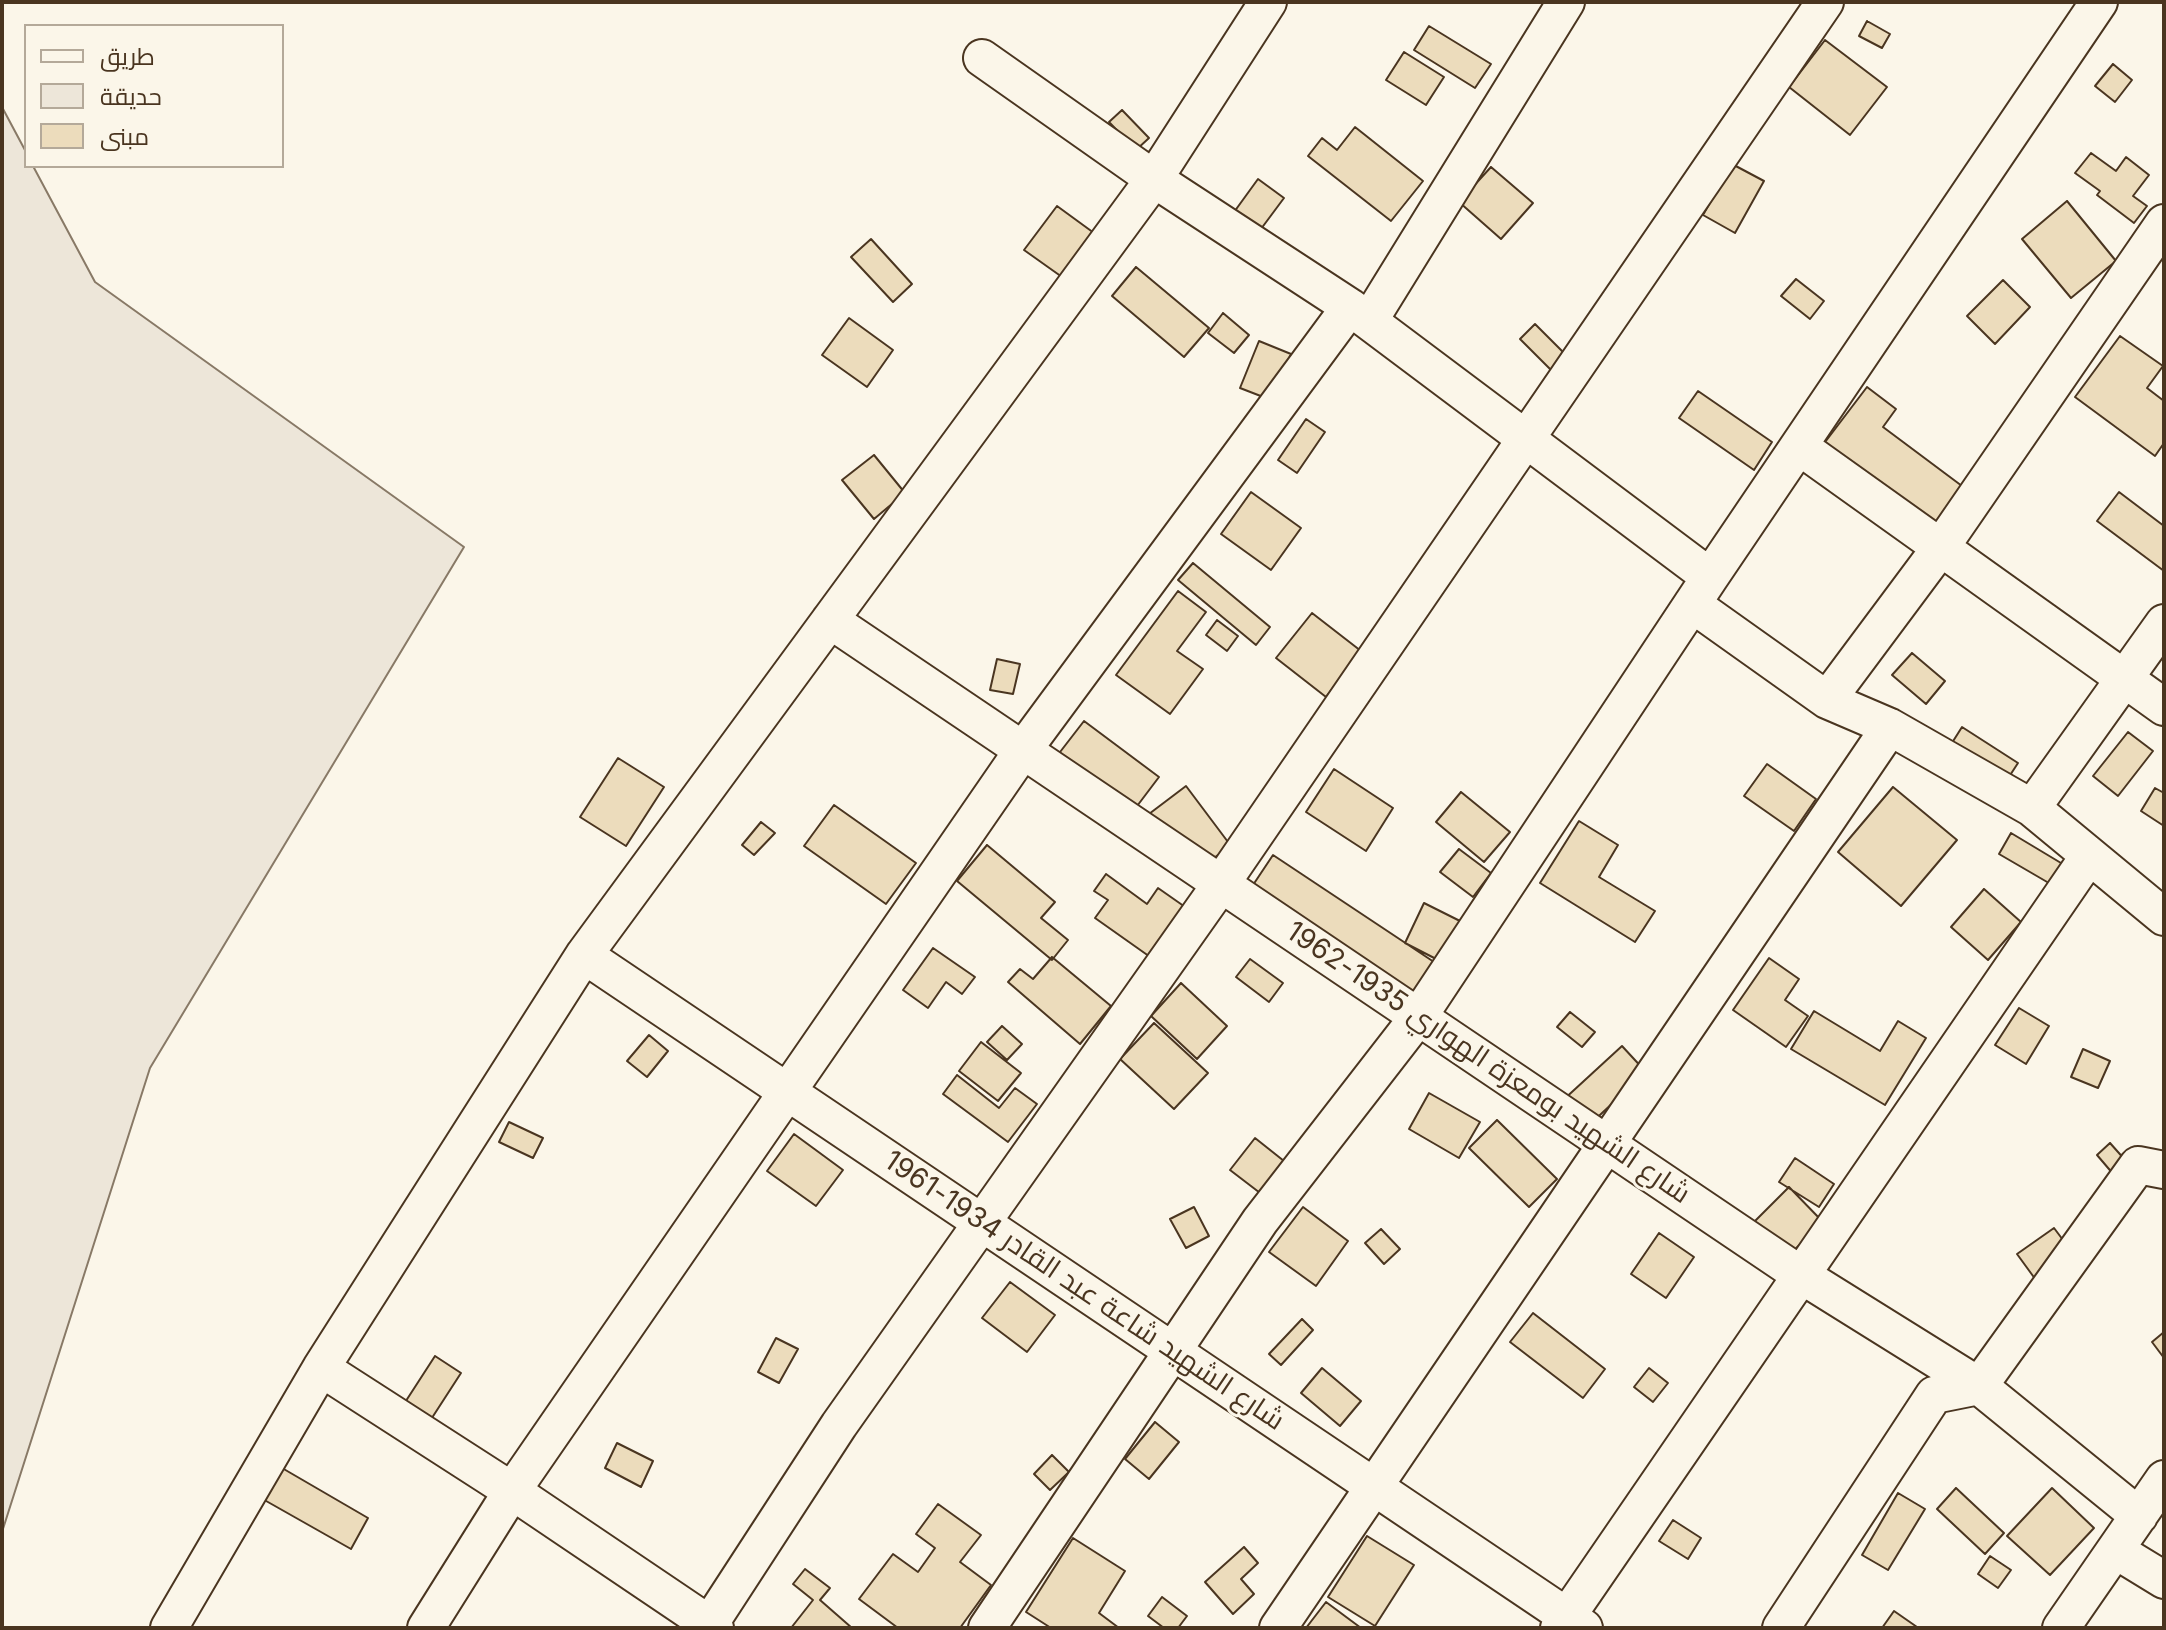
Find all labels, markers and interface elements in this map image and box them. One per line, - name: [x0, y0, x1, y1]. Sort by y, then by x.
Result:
- legend: [24, 24, 284, 168]
- text: طريق: [100, 42, 155, 71]
- text: حديقة: [100, 82, 162, 111]
- text: مبنى: [100, 122, 149, 151]
- street label: شارع الشهيد بومعزة الهواري 1935-1962: [1280, 915, 1696, 1211]
- street label: شارع الشهيد شاعة عبد القادر 1934-1961: [878, 1144, 1290, 1438]

